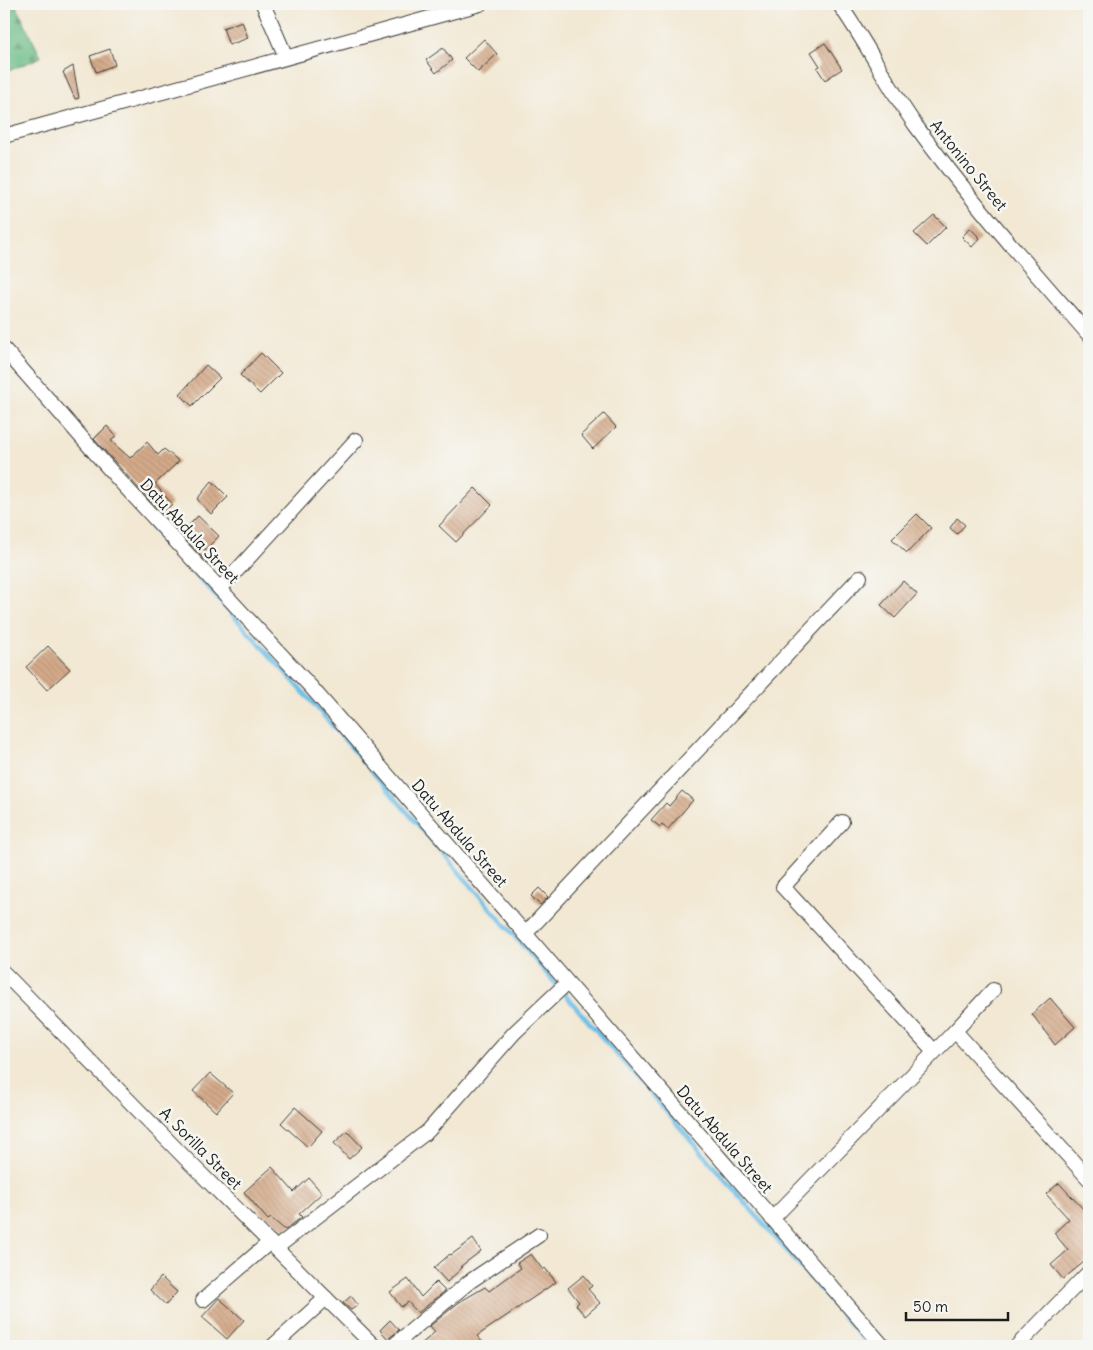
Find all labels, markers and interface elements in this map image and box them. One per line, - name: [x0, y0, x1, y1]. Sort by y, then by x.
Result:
- street label: Antonino Street: [926, 115, 1012, 215]
- street label: Datu Abdula Street: [136, 474, 244, 588]
- street label: Datu Abdula Street: [408, 775, 513, 891]
- street label: Datu Abdula Street: [673, 1081, 778, 1197]
- street label: A. Sorilla Street: [156, 1103, 247, 1194]
- scale bar: [906, 1290, 1008, 1322]
- text: 50 m: [913, 1297, 948, 1316]

